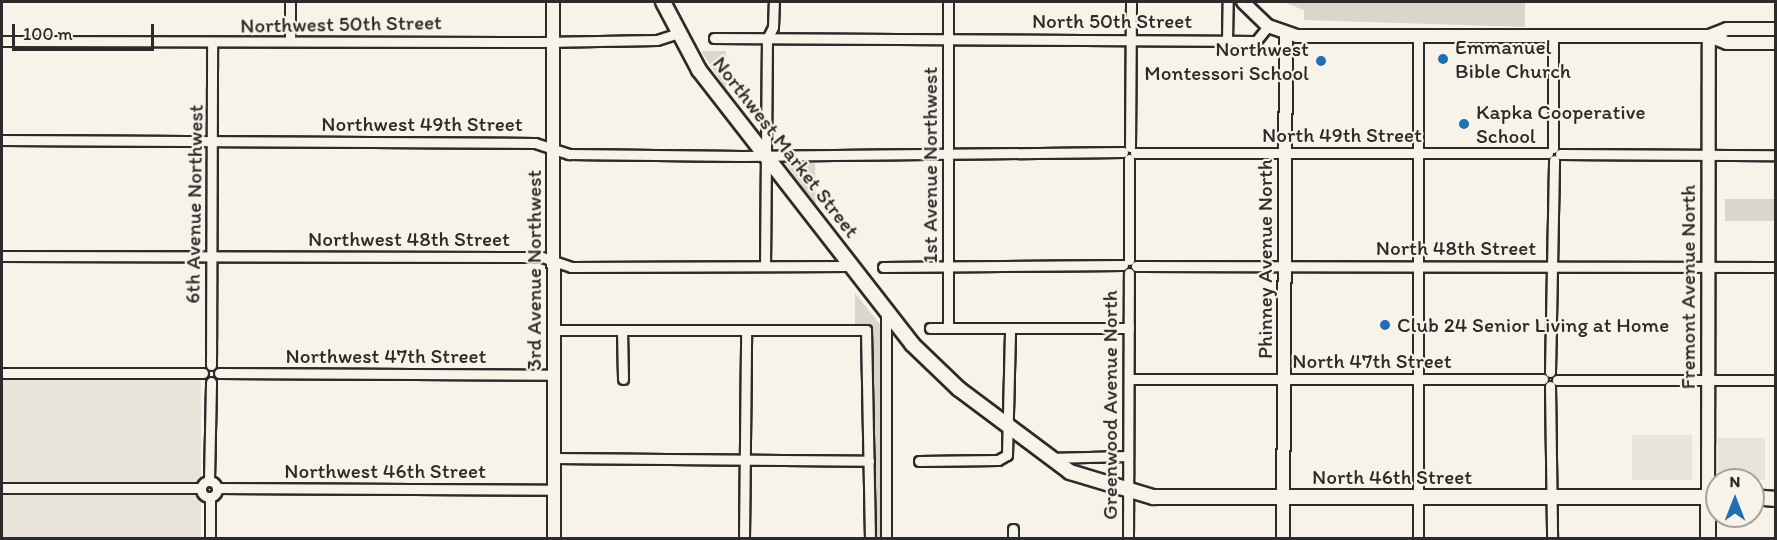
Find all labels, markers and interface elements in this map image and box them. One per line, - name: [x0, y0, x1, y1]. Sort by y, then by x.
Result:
- street label: North 50th Street: [1032, 8, 1192, 34]
- street label: Northwest 50th Street: [240, 10, 442, 38]
- scale bar: [15, 12, 158, 50]
- text: 100 m: [23, 23, 73, 45]
- place label: Emmanuel Bible Church: [1455, 34, 1571, 84]
- place label: Northwest Montessori School: [1145, 36, 1309, 86]
- street label: Northwest Market Street: [707, 51, 865, 243]
- marker: Emmanuel Bible Church: [1436, 52, 1450, 66]
- marker: Northwest Montessori School: [1314, 54, 1328, 68]
- street label: 1st Avenue Northwest: [917, 67, 943, 263]
- place label: Kapka Cooperative School: [1476, 99, 1645, 149]
- street label: 6th Avenue Northwest: [180, 104, 208, 304]
- street label: Northwest 49th Street: [322, 111, 522, 137]
- marker: Kapka Cooperative School: [1457, 117, 1471, 131]
- street label: North 49th Street: [1262, 122, 1422, 148]
- street label: Phinney Avenue North: [1252, 160, 1278, 358]
- street label: 3rd Avenue Northwest: [521, 170, 547, 370]
- street label: Fremont Avenue North: [1675, 185, 1701, 389]
- street label: Northwest 48th Street: [308, 226, 510, 252]
- street label: North 48th Street: [1376, 235, 1536, 261]
- street label: Greenwood Avenue North: [1097, 291, 1123, 519]
- place label: Club 24 Senior Living at Home: [1397, 312, 1669, 338]
- marker: Club 24 Senior Living at Home: [1378, 318, 1392, 332]
- street label: Northwest 47th Street: [286, 343, 486, 369]
- street label: North 47th Street: [1293, 348, 1451, 374]
- street label: Northwest 46th Street: [284, 458, 486, 484]
- street label: North 46th Street: [1312, 464, 1472, 490]
- north arrow: [1705, 468, 1765, 528]
- text: N: [1730, 472, 1740, 491]

